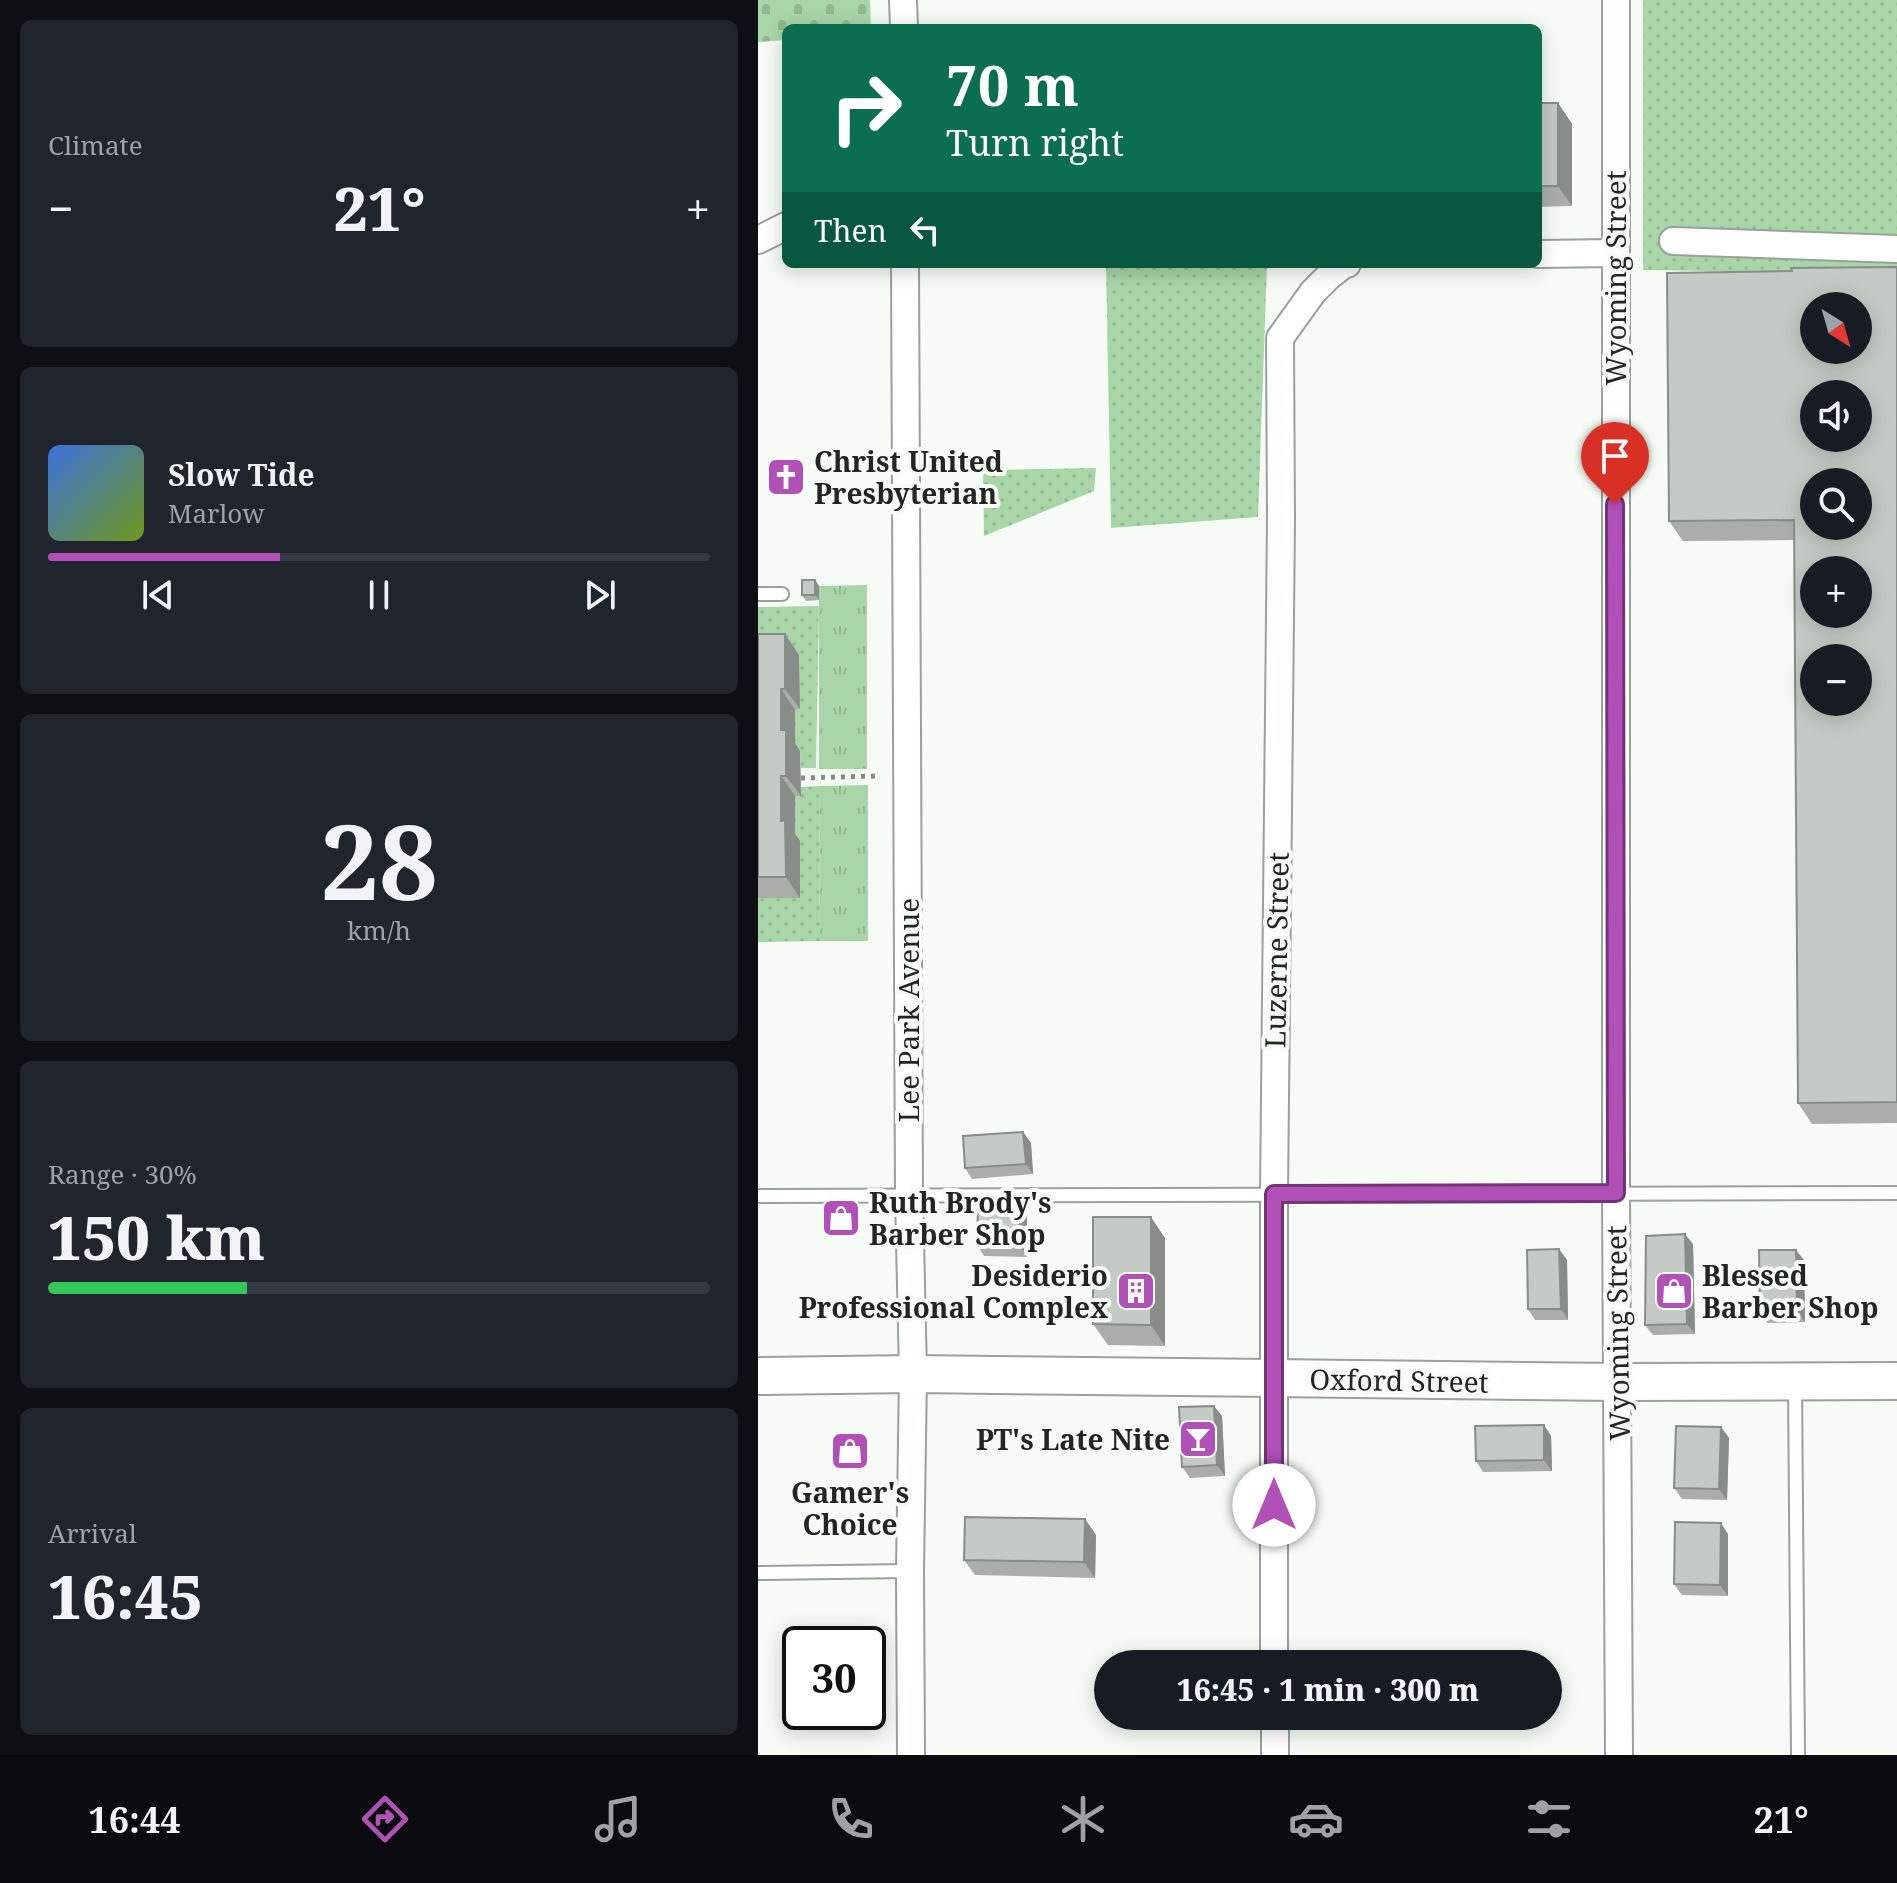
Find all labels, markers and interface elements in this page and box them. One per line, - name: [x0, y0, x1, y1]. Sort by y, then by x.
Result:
- text: 70 m: [946, 46, 1079, 122]
- icon: right: [814, 56, 918, 160]
- text: Turn right: [946, 118, 1124, 167]
- text: Climate: [48, 127, 143, 163]
- text: 21°: [333, 167, 425, 249]
- street label: Wyoming Street: [1596, 170, 1634, 386]
- text: −: [48, 178, 73, 238]
- text: +: [685, 178, 710, 238]
- icon: left: [903, 208, 947, 252]
- text: Then: [814, 210, 887, 251]
- north arrow: [1800, 292, 1872, 364]
- map controls: [1800, 292, 1872, 716]
- button: sound: [1800, 380, 1872, 452]
- pin: [1581, 422, 1649, 504]
- icon: arrive: [1593, 434, 1637, 478]
- place label: Christ United Presbyterian: [814, 442, 1003, 512]
- text: Slow Tide: [168, 454, 315, 495]
- church icon: Christ United Presbyterian: [765, 456, 807, 498]
- button: search: [1800, 468, 1872, 540]
- text: Marlow: [168, 495, 265, 531]
- button: +: [1800, 556, 1872, 628]
- icon: previous: [136, 573, 180, 617]
- icon: pause: [357, 573, 401, 617]
- icon: next: [578, 573, 622, 617]
- button: −: [1800, 644, 1872, 716]
- text: 28: [320, 789, 438, 930]
- street label: Luzerne Street: [1255, 851, 1297, 1048]
- street label: Lee Park Avenue: [889, 898, 927, 1122]
- text: km/h: [347, 912, 411, 948]
- text: Range · 30%: [48, 1156, 197, 1192]
- place label: Ruth Brody's Barber Shop: [869, 1183, 1052, 1253]
- text: 150 km: [48, 1196, 265, 1278]
- shop icon: Ruth Brody's Barber Shop: [820, 1197, 862, 1239]
- street label: Wyoming Street: [1596, 1225, 1638, 1441]
- place label: Desiderio Professional Complex: [799, 1256, 1108, 1326]
- place label: Blessed Barber Shop: [1702, 1256, 1879, 1326]
- building icon: Desiderio Professional Complex: [1115, 1270, 1157, 1312]
- shop icon: Blessed Barber Shop: [1653, 1270, 1695, 1312]
- street label: Oxford Street: [1309, 1359, 1489, 1401]
- bar icon: PT's Late Nite: [1177, 1418, 1219, 1460]
- place label: PT's Late Nite: [976, 1420, 1170, 1458]
- shop icon: Gamer's Choice: [829, 1430, 871, 1472]
- position arrow: [1232, 1463, 1316, 1547]
- place label: Gamer's Choice: [791, 1473, 909, 1543]
- text: Arrival: [48, 1515, 137, 1551]
- text: 16:45: [48, 1555, 203, 1637]
- speed limit sign: 30: [782, 1626, 886, 1730]
- text: 16:45 · 1 min · 300 m: [1177, 1669, 1479, 1710]
- icon: directions: [357, 1791, 413, 1847]
- icon: music: [590, 1791, 646, 1847]
- icon: phone: [823, 1791, 879, 1847]
- icon: climate: [1055, 1791, 1111, 1847]
- icon: car: [1288, 1791, 1344, 1847]
- icon: filters: [1521, 1791, 1577, 1847]
- text: 16:44: [88, 1795, 181, 1844]
- text: 21°: [1753, 1795, 1809, 1844]

